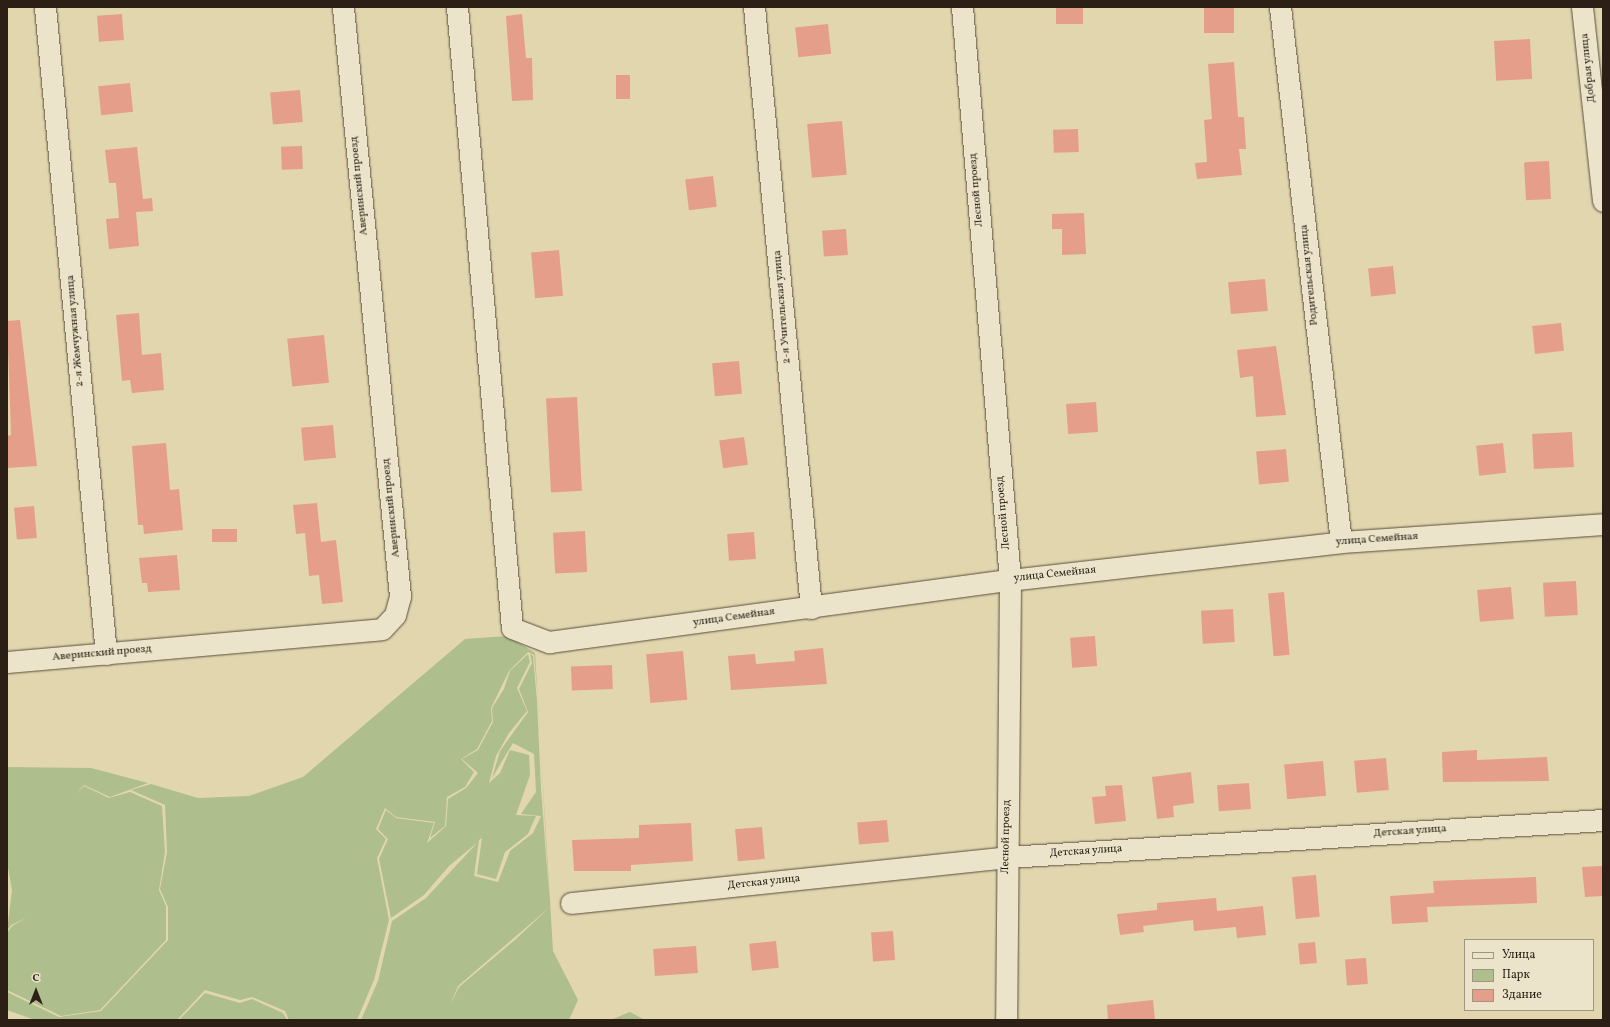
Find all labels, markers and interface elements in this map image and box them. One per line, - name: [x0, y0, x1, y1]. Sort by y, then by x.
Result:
- street label: Добрая улица: [1579, 33, 1599, 103]
- street label: Аверинский проезд: [348, 136, 372, 236]
- street label: Лесной проезд: [967, 153, 987, 227]
- street label: Родительская улица: [1298, 224, 1322, 326]
- street label: 2-я Учительская улица: [771, 249, 795, 365]
- street label: 2-я Жемчужная улица: [65, 274, 87, 388]
- street label: Аверинский проезд: [380, 458, 404, 558]
- street label: Лесной проезд: [994, 476, 1014, 550]
- street label: улица Семейная: [1335, 531, 1419, 549]
- street label: улица Семейная: [1013, 564, 1097, 586]
- street label: улица Семейная: [692, 606, 776, 630]
- street label: Аверинский проезд: [52, 643, 152, 665]
- street label: Лесной проезд: [1000, 800, 1014, 874]
- street label: Детская улица: [1373, 823, 1447, 841]
- street label: Детская улица: [1049, 843, 1123, 861]
- street label: Детская улица: [727, 873, 801, 893]
- legend: [1464, 939, 1594, 1011]
- text: Улица: [1502, 947, 1535, 963]
- text: Парк: [1502, 967, 1530, 983]
- north arrow: [16, 971, 56, 1011]
- text: С: [32, 971, 40, 986]
- text: Здание: [1502, 987, 1542, 1003]

